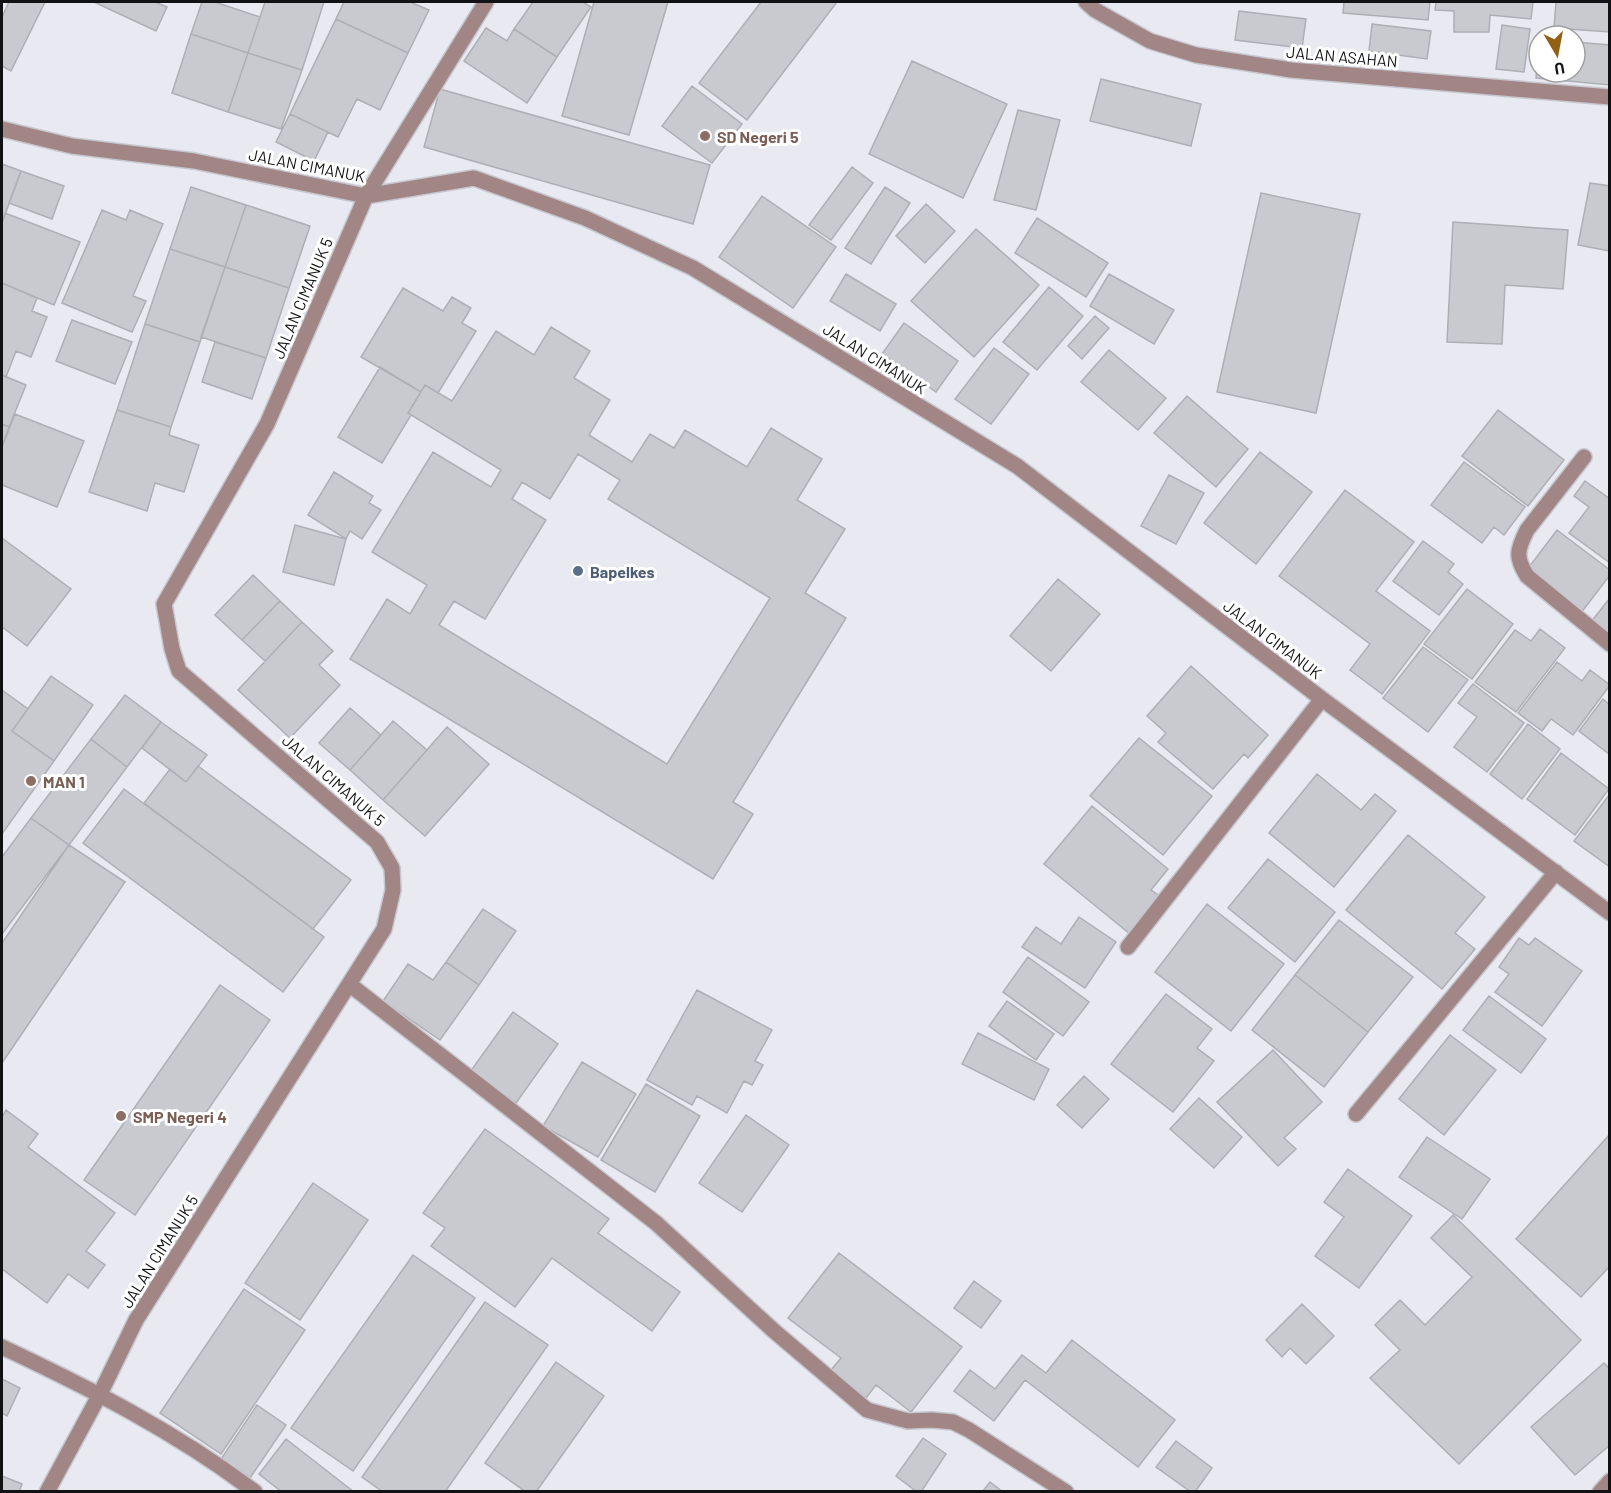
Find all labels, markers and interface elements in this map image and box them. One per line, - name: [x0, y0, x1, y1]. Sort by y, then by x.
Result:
- north arrow: [1527, 24, 1587, 84]
- street label: JALAN ASAHAN: [1286, 42, 1398, 70]
- text: U: [1553, 59, 1566, 79]
- place label: SD Negeri 5: [717, 127, 799, 146]
- marker: SD Negeri 5: [698, 129, 712, 143]
- street label: JALAN CIMANUK: [247, 144, 367, 186]
- street label: JALAN CIMANUK 5: [268, 235, 336, 361]
- street label: JALAN CIMANUK: [820, 319, 930, 398]
- place label: Bapelkes: [590, 562, 654, 581]
- marker: Bapelkes: [571, 564, 585, 578]
- street label: JALAN CIMANUK: [1220, 596, 1326, 682]
- street label: JALAN CIMANUK 5: [279, 730, 389, 830]
- place label: MAN 1: [43, 772, 85, 791]
- marker: MAN 1: [24, 774, 38, 788]
- place label: SMP Negeri 4: [133, 1107, 227, 1126]
- marker: SMP Negeri 4: [114, 1109, 128, 1123]
- street label: JALAN CIMANUK 5: [117, 1191, 201, 1311]

